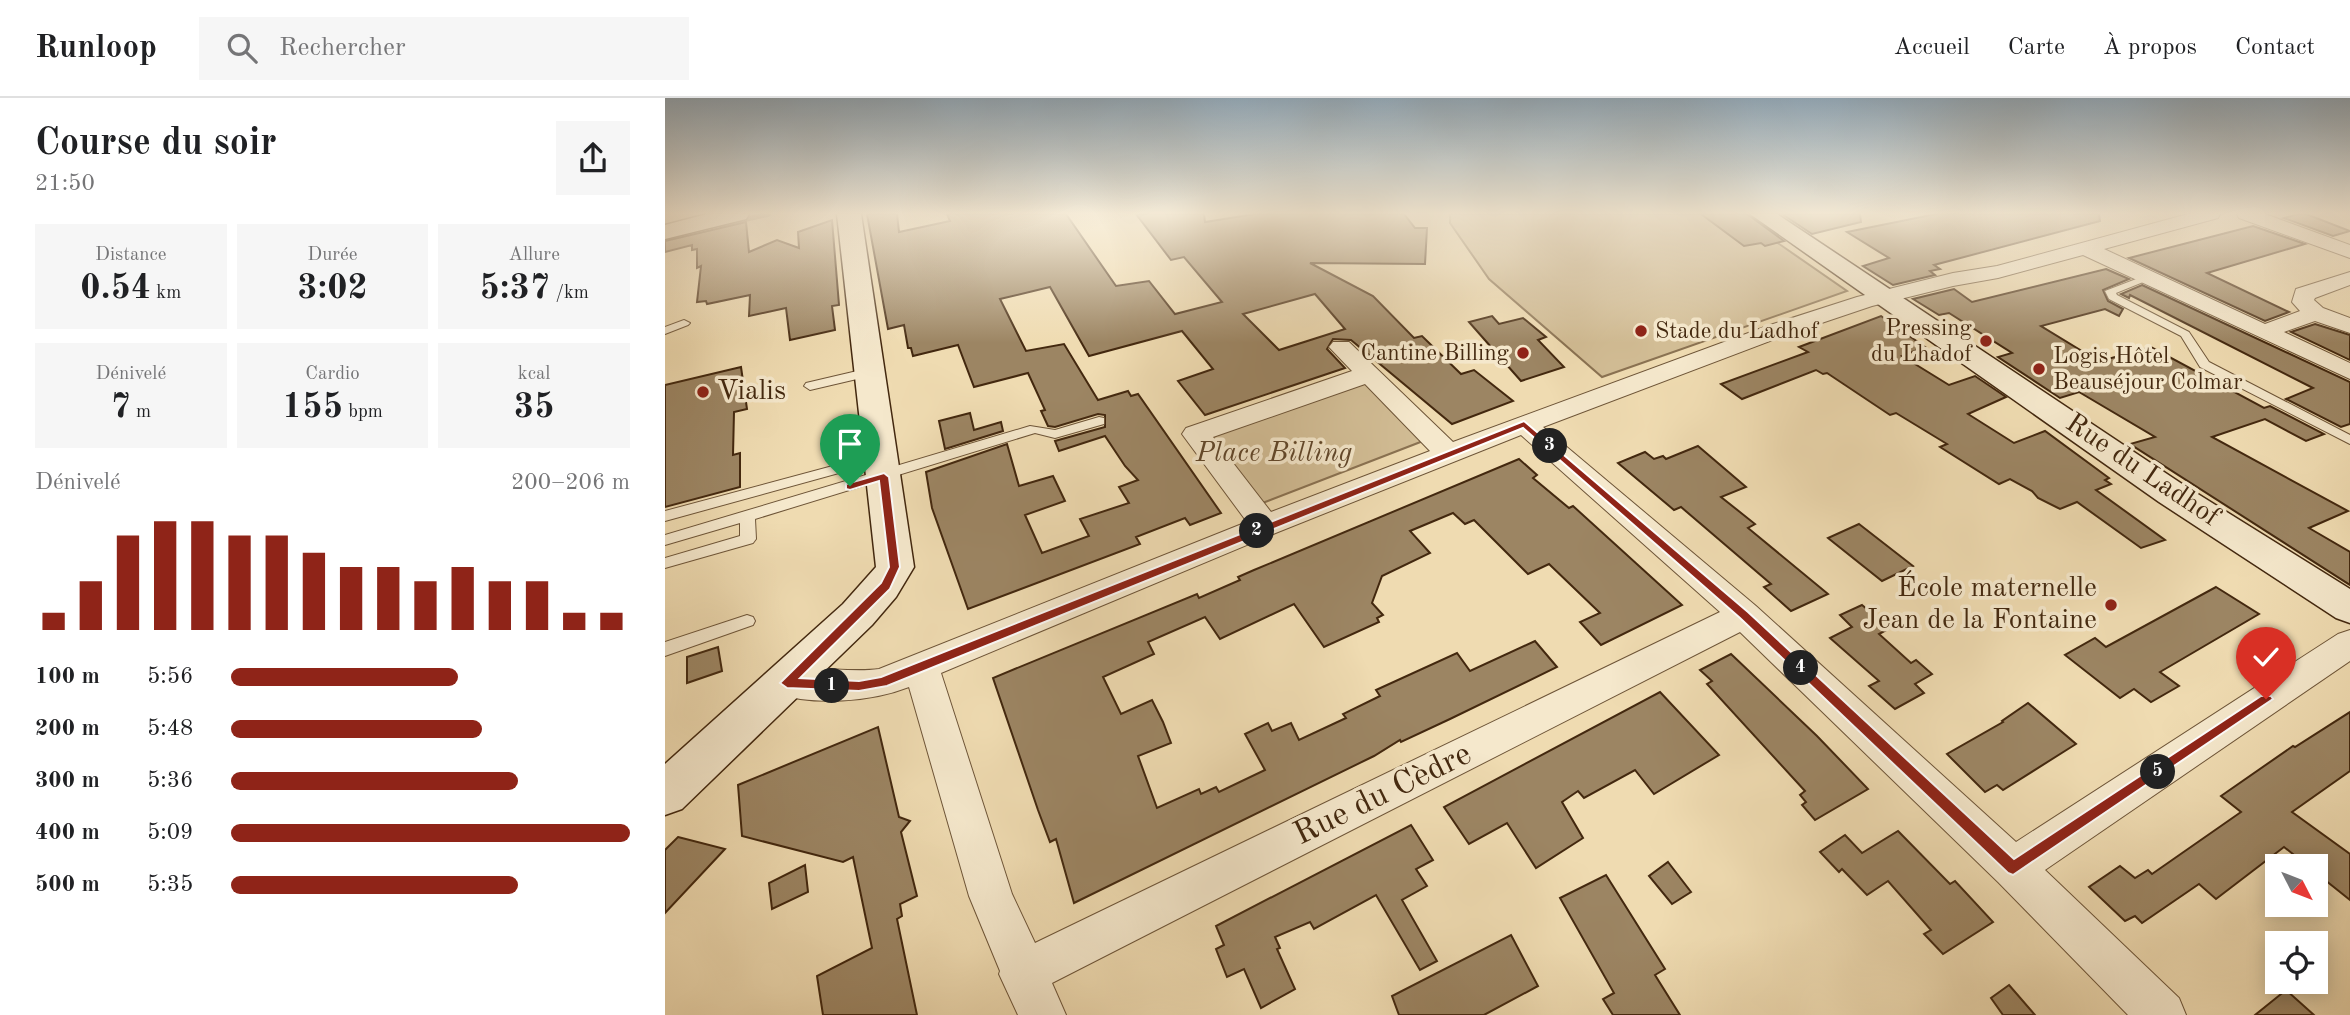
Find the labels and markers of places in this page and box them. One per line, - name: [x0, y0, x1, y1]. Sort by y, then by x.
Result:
- place label: Pressing du Lhadof: [1871, 317, 1973, 366]
- place label: Stade du Ladhof: [1655, 320, 1820, 343]
- marker: Stade du Ladhof: [1633, 323, 1649, 339]
- marker: Pressing du Lhadof: [1978, 333, 1994, 349]
- place label: Cantine Billing: [1361, 342, 1510, 365]
- marker: Cantine Billing: [1515, 345, 1531, 361]
- place label: Logis Hôtel Beauséjour Colmar: [2053, 345, 2243, 394]
- marker: Logis Hôtel Beauséjour Colmar: [2031, 361, 2047, 377]
- place label: Vialis: [717, 378, 786, 406]
- marker: Vialis: [695, 384, 711, 400]
- pin: [820, 414, 880, 486]
- pin: 3: [1533, 428, 1568, 464]
- pin: 2: [1239, 514, 1275, 548]
- place label: École maternelle Jean de la Fontaine: [1863, 570, 2097, 635]
- marker: École maternelle Jean de la Fontaine: [2103, 597, 2119, 613]
- pin: [2236, 627, 2296, 699]
- pin: 4: [1783, 650, 1819, 686]
- pin: 1: [815, 668, 849, 704]
- pin: 5: [2141, 754, 2175, 790]

